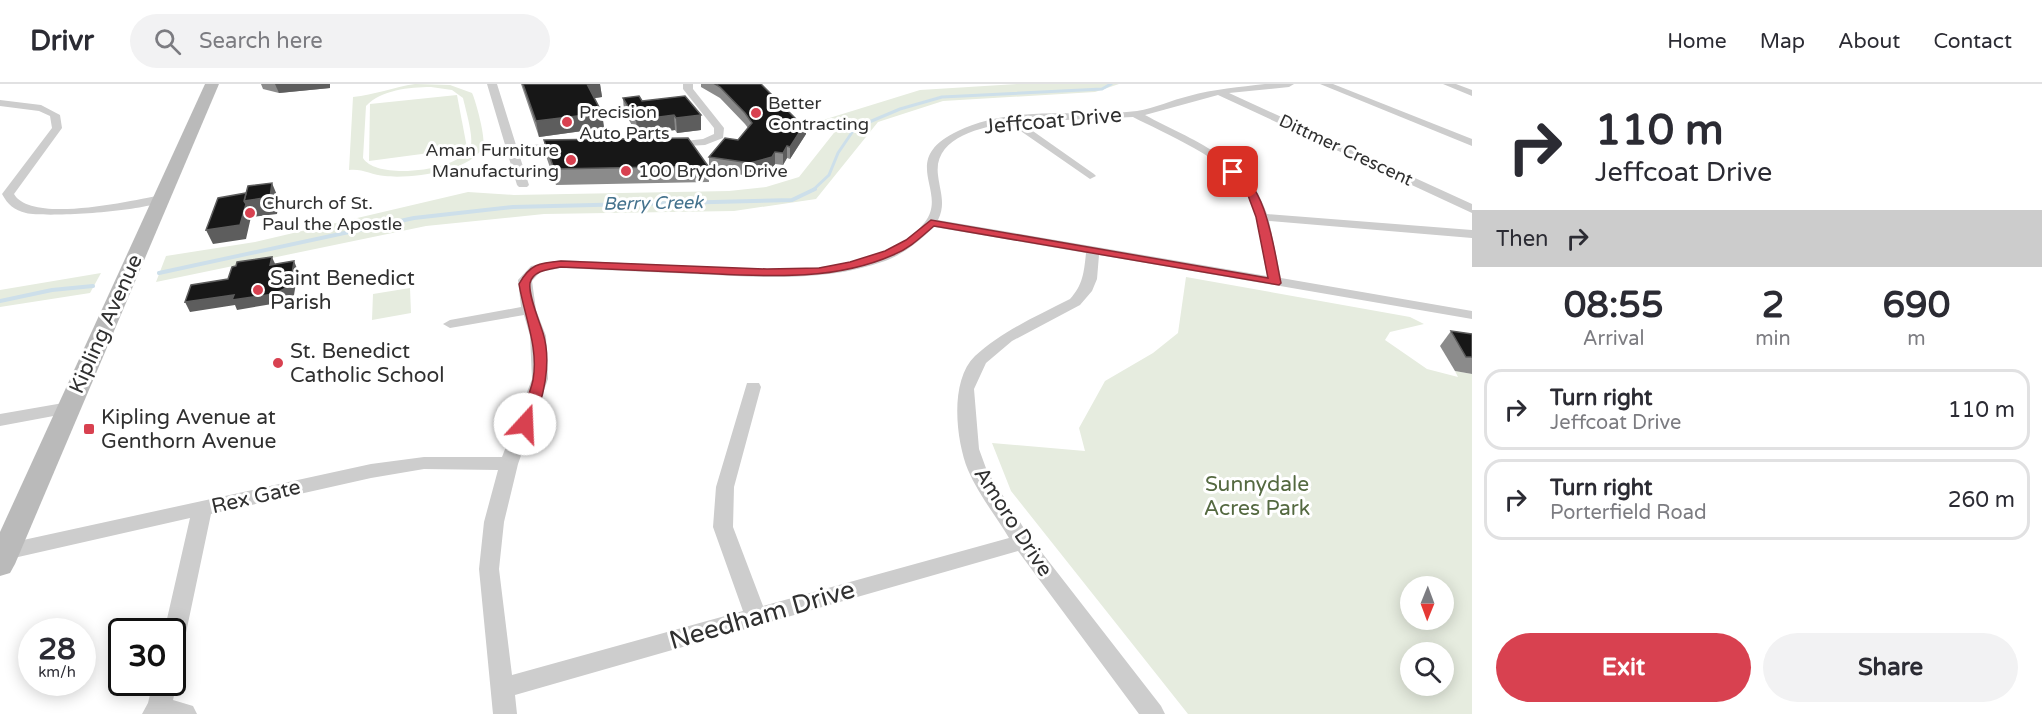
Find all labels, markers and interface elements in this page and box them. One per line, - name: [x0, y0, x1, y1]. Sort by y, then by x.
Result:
- search box: [130, 14, 550, 68]
- text: Drivr: [30, 24, 94, 58]
- icon: search: [151, 25, 184, 58]
- text: Search here: [199, 28, 323, 54]
- text: Home: [1667, 29, 1727, 54]
- text: Map: [1760, 29, 1805, 54]
- text: About: [1838, 29, 1900, 54]
- text: Contact: [1933, 29, 2012, 54]
- place label: Better Contracting: [768, 92, 869, 135]
- place label: Precision Auto Parts: [579, 101, 670, 144]
- street label: Jeffcoat Drive: [983, 103, 1123, 139]
- text: 110 m: [1595, 105, 1724, 156]
- marker: Better Contracting: [749, 106, 763, 120]
- icon: right: [1496, 108, 1574, 186]
- street label: Dittmer Crescent: [1276, 109, 1416, 191]
- marker: Precision Auto Parts: [560, 115, 574, 129]
- place label: Aman Furniture Manufacturing: [425, 139, 559, 182]
- pin: [1207, 146, 1258, 197]
- marker: Aman Furniture Manufacturing: [564, 153, 578, 167]
- icon: arrive: [1216, 155, 1249, 188]
- text: Jeffcoat Drive: [1595, 156, 1772, 189]
- place label: 100 Brydon Drive: [638, 160, 788, 182]
- marker: 100 Brydon Drive: [619, 164, 633, 178]
- water label: Berry Creek: [603, 191, 704, 215]
- place label: Church of St. Paul the Apostle: [262, 192, 402, 235]
- marker: Church of St. Paul the Apostle: [243, 206, 257, 220]
- icon: right: [1561, 222, 1594, 255]
- text: Then: [1496, 226, 1549, 252]
- street label: Kipling Avenue: [64, 250, 148, 397]
- place label: Saint Benedict Parish: [270, 266, 415, 315]
- marker: Saint Benedict Parish: [251, 283, 265, 297]
- text: 08:55: [1564, 284, 1664, 327]
- text: 2: [1762, 284, 1784, 327]
- text: 690: [1882, 284, 1950, 327]
- text: Arrival: [1583, 327, 1645, 351]
- text: min: [1755, 327, 1791, 351]
- text: m: [1907, 327, 1926, 351]
- place label: St. Benedict Catholic School: [290, 339, 445, 388]
- marker: St. Benedict Catholic School: [271, 356, 285, 370]
- text: Turn right: [1550, 385, 1652, 411]
- position arrow: [493, 392, 557, 456]
- icon: right: [1499, 393, 1532, 426]
- text: 110 m: [1948, 397, 2015, 423]
- place label: Kipling Avenue at Genthorn Avenue: [101, 405, 276, 454]
- text: Jeffcoat Drive: [1550, 411, 1681, 435]
- marker: Kipling Avenue at Genthorn Avenue: [82, 422, 96, 436]
- street label: Amoro Drive: [968, 463, 1058, 581]
- park label: Sunnydale Acres Park: [1204, 472, 1310, 521]
- street label: Rex Gate: [209, 475, 303, 519]
- text: Turn right: [1550, 475, 1652, 501]
- icon: right: [1499, 483, 1532, 516]
- text: 260 m: [1948, 487, 2015, 513]
- text: Porterfield Road: [1550, 501, 1707, 525]
- street label: Needham Drive: [666, 574, 858, 656]
- north arrow: [1400, 576, 1454, 630]
- map controls: [1400, 576, 1454, 696]
- speed limit sign: 30: [108, 618, 186, 696]
- text: 28: [38, 631, 76, 668]
- button: Exit: [1496, 633, 1751, 702]
- button: Share: [1763, 633, 2018, 702]
- button: search: [1400, 642, 1454, 696]
- text: km/h: [38, 663, 76, 681]

